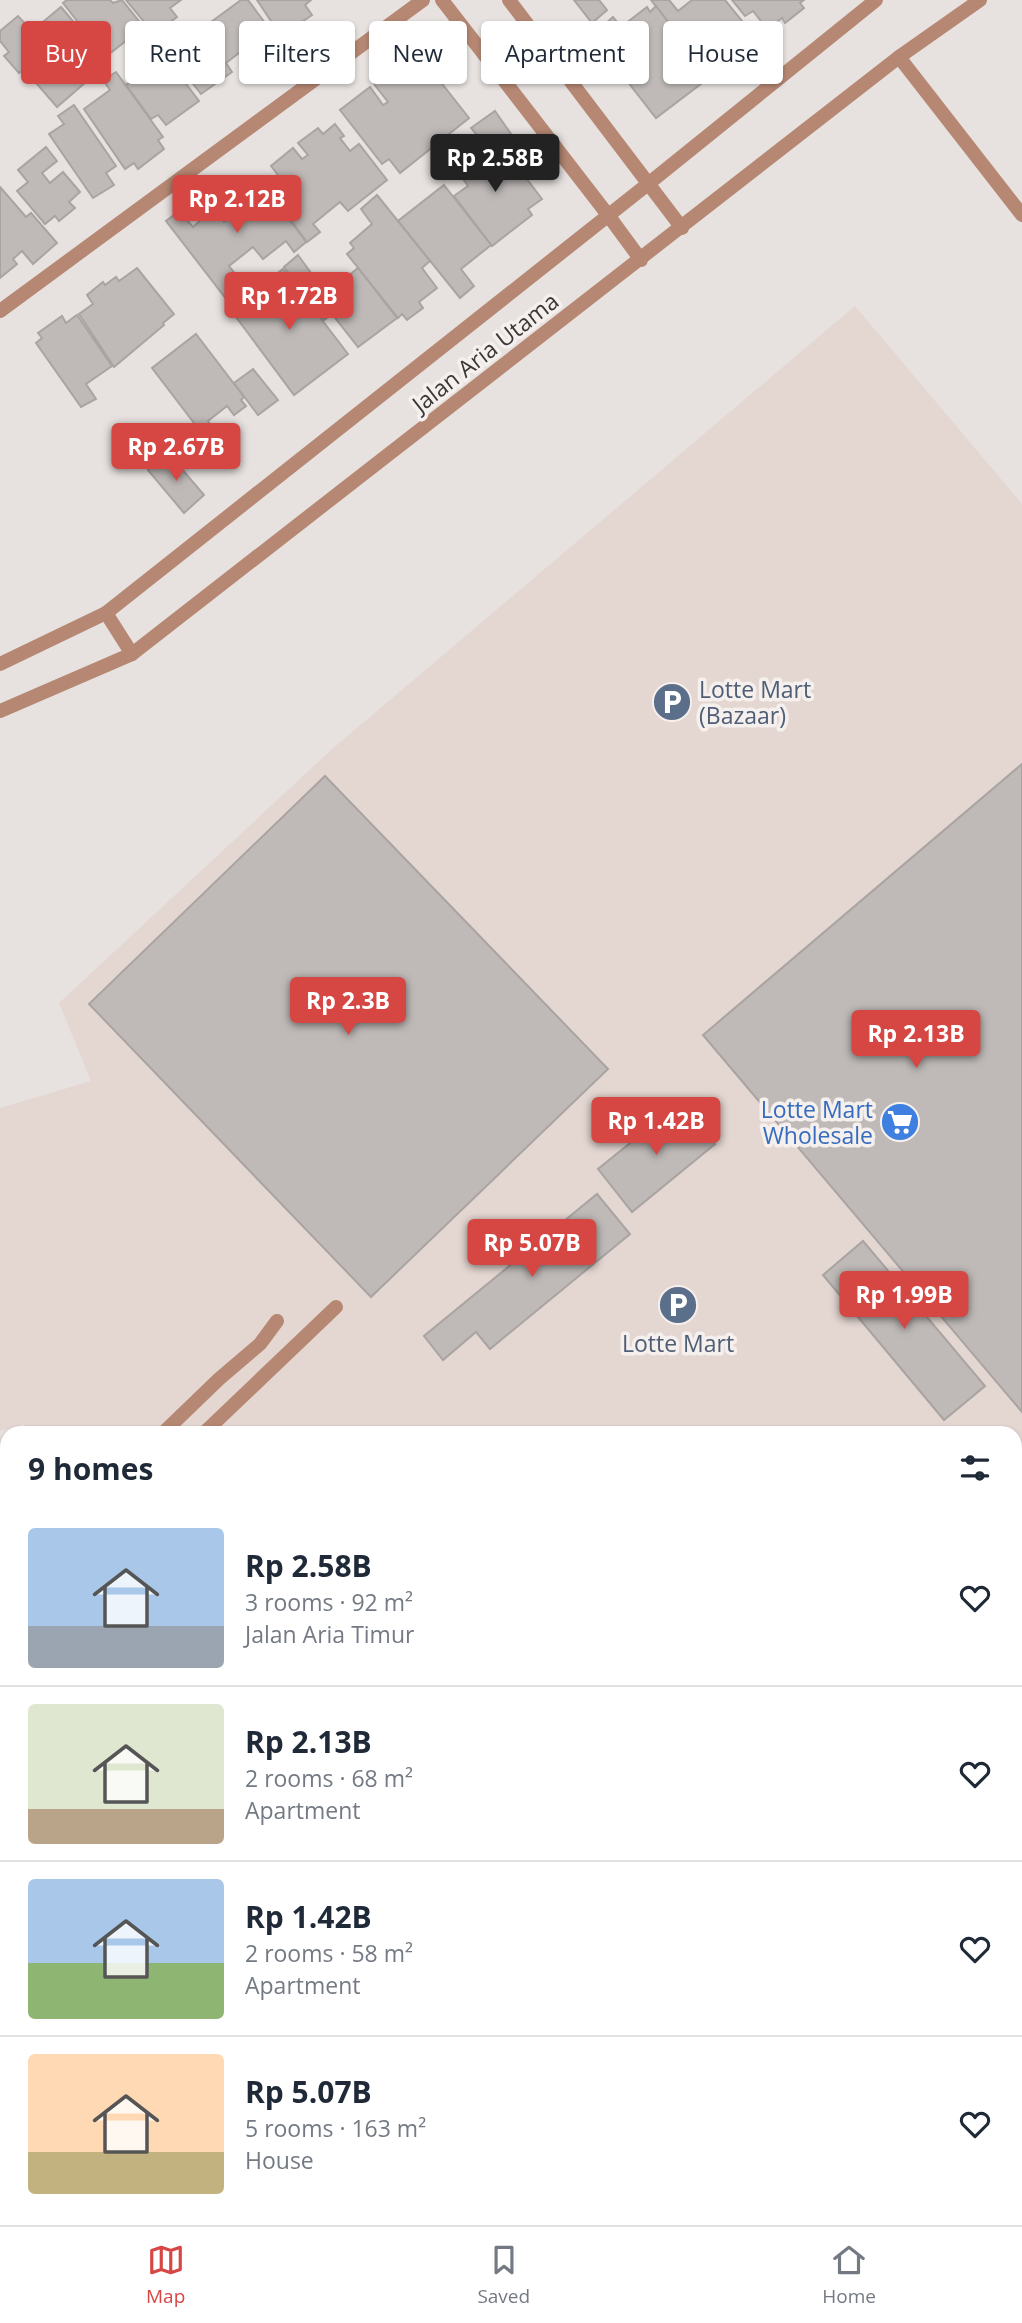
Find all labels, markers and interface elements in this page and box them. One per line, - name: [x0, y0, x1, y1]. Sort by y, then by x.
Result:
- chip: Buy: [21, 21, 111, 84]
- chip: Rent: [125, 21, 225, 84]
- chip: Filters: [239, 21, 355, 84]
- chip: New: [369, 21, 467, 84]
- chip: Apartment: [481, 21, 649, 84]
- chip: House: [663, 21, 783, 84]
- pin: Rp 2.58B: [423, 134, 567, 194]
- text: Rp 2.58B: [446, 141, 544, 173]
- pin: Rp 2.12B: [165, 176, 309, 235]
- text: Rp 2.12B: [188, 182, 286, 214]
- pin: Rp 1.72B: [217, 272, 361, 332]
- text: Rp 1.72B: [240, 279, 338, 311]
- street label: Jalan Aria Utama: [403, 285, 565, 421]
- pin: Rp 2.67B: [104, 424, 248, 483]
- text: Rp 2.67B: [127, 430, 225, 462]
- place label: Lotte Mart (Bazaar): [699, 673, 811, 731]
- parking icon: Lotte Mart (Bazaar): [651, 681, 693, 723]
- pin: Rp 2.3B: [283, 978, 413, 1037]
- text: Rp 2.3B: [306, 984, 390, 1016]
- pin: Rp 2.13B: [844, 1010, 988, 1070]
- text: Rp 2.13B: [867, 1017, 965, 1049]
- place label: Lotte Mart Wholesale: [761, 1093, 873, 1151]
- pin: Rp 1.42B: [584, 1098, 728, 1157]
- supermarket icon: Lotte Mart Wholesale: [879, 1101, 921, 1143]
- text: Rp 1.42B: [607, 1104, 705, 1136]
- pin: Rp 5.07B: [460, 1220, 604, 1279]
- text: Rp 5.07B: [483, 1226, 581, 1258]
- pin: Rp 1.99B: [832, 1272, 976, 1331]
- text: Rp 1.99B: [855, 1278, 953, 1310]
- parking icon: Lotte Mart: [657, 1284, 699, 1326]
- place label: Lotte Mart: [622, 1327, 734, 1359]
- text: 9 homes: [28, 1448, 153, 1489]
- icon: filters: [956, 1449, 994, 1487]
- text: Rp 2.58B: [245, 1545, 372, 1586]
- icon: home: [84, 1556, 168, 1640]
- icon: heart: [956, 1579, 994, 1617]
- text: 3 rooms · 92 m²: [245, 1586, 413, 1618]
- text: Jalan Aria Timur: [245, 1618, 414, 1650]
- text: Rp 2.13B: [245, 1721, 372, 1762]
- icon: home: [84, 1732, 168, 1816]
- icon: heart: [956, 1755, 994, 1793]
- text: 2 rooms · 68 m²: [245, 1762, 413, 1794]
- text: Apartment: [245, 1794, 361, 1826]
- text: Rp 1.42B: [245, 1896, 372, 1937]
- icon: home: [84, 1907, 168, 1991]
- icon: heart: [956, 1930, 994, 1968]
- text: 2 rooms · 58 m²: [245, 1937, 413, 1969]
- text: Apartment: [245, 1969, 361, 2001]
- text: Rp 5.07B: [245, 2071, 372, 2112]
- icon: home: [84, 2082, 168, 2166]
- icon: heart: [956, 2105, 994, 2143]
- text: 5 rooms · 163 m²: [245, 2112, 426, 2144]
- text: House: [245, 2144, 314, 2176]
- tab: Map: [146, 2241, 185, 2309]
- tab: Saved: [477, 2241, 530, 2309]
- tab: Home: [822, 2241, 876, 2309]

